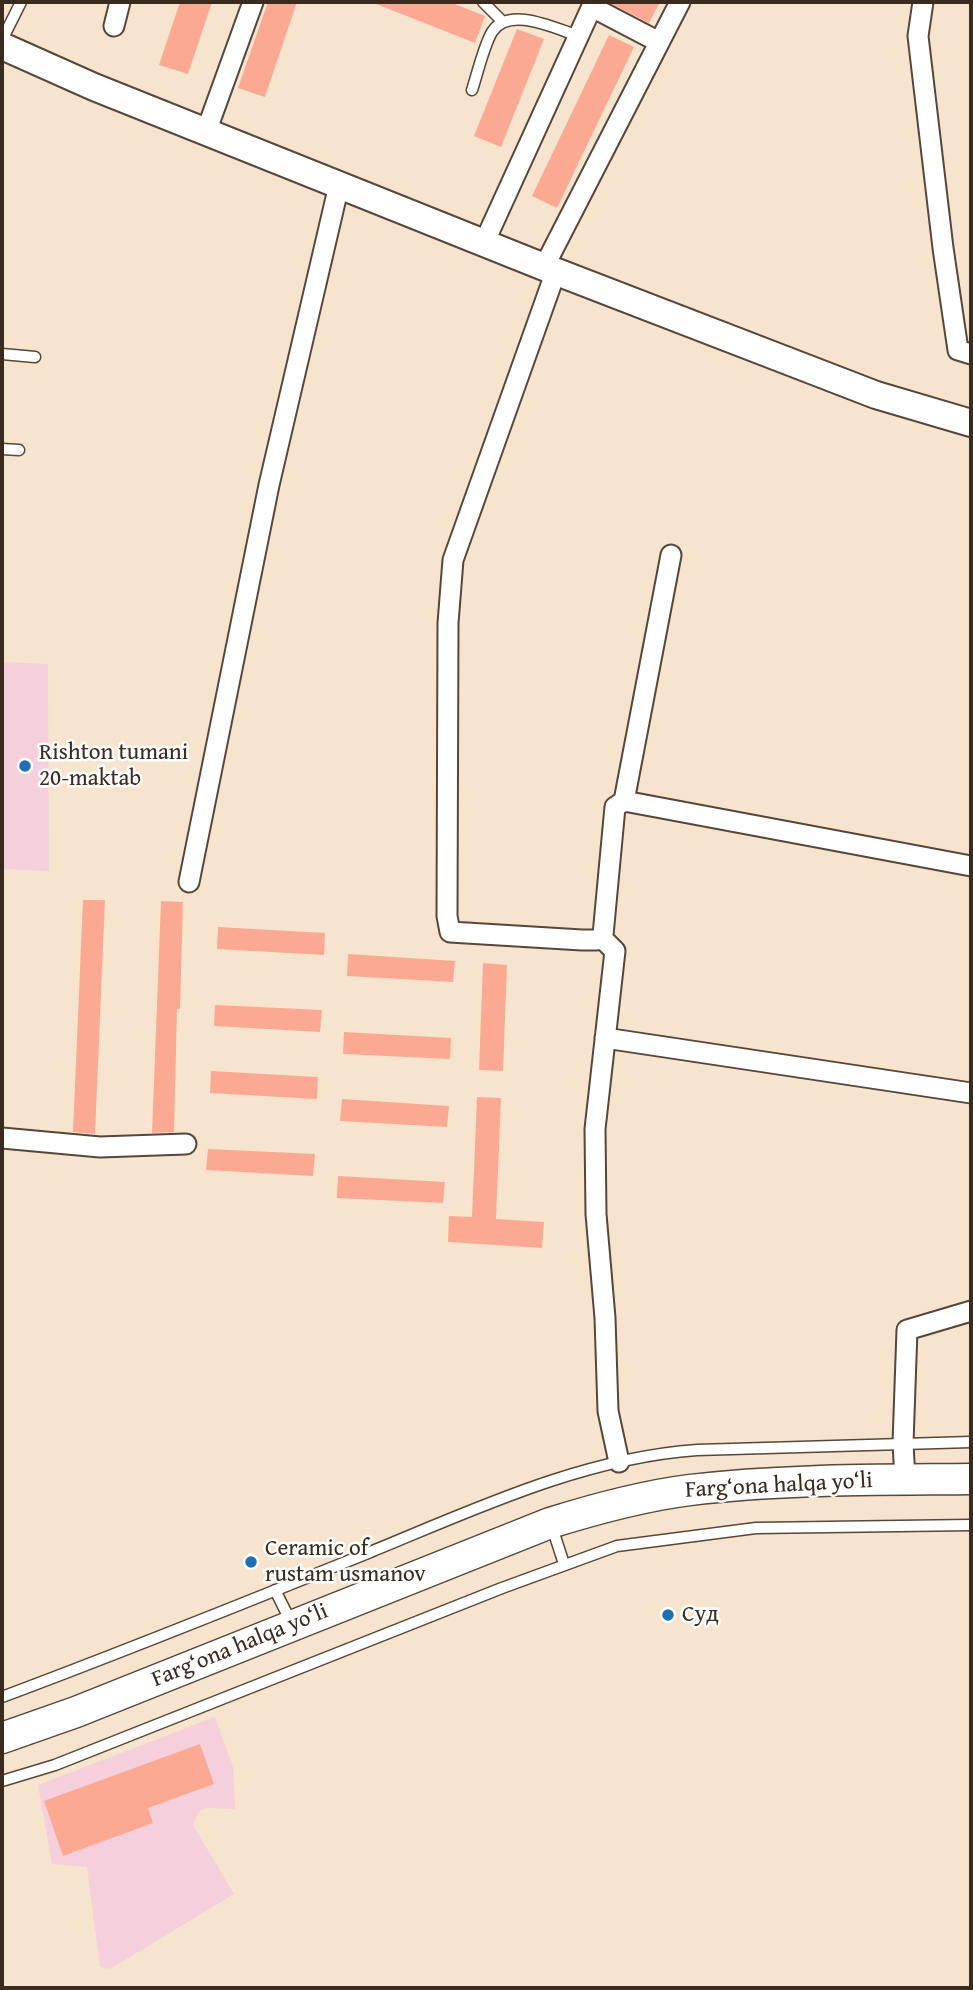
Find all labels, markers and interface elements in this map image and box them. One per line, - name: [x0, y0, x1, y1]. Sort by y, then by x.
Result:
- place label: Rishton tumani 20-maktab: [39, 739, 188, 793]
- marker: Rishton tumani 20-maktab: [17, 758, 33, 774]
- street label: Farg‘ona halqa yo‘li: [685, 1467, 873, 1505]
- place label: Ceramic of rustam usmanov: [265, 1535, 426, 1589]
- marker: Ceramic of rustam usmanov: [243, 1554, 259, 1570]
- street label: Farg‘ona halqa yo‘li: [148, 1598, 332, 1694]
- place label: Суд: [682, 1601, 719, 1629]
- marker: Суд: [660, 1607, 676, 1623]

